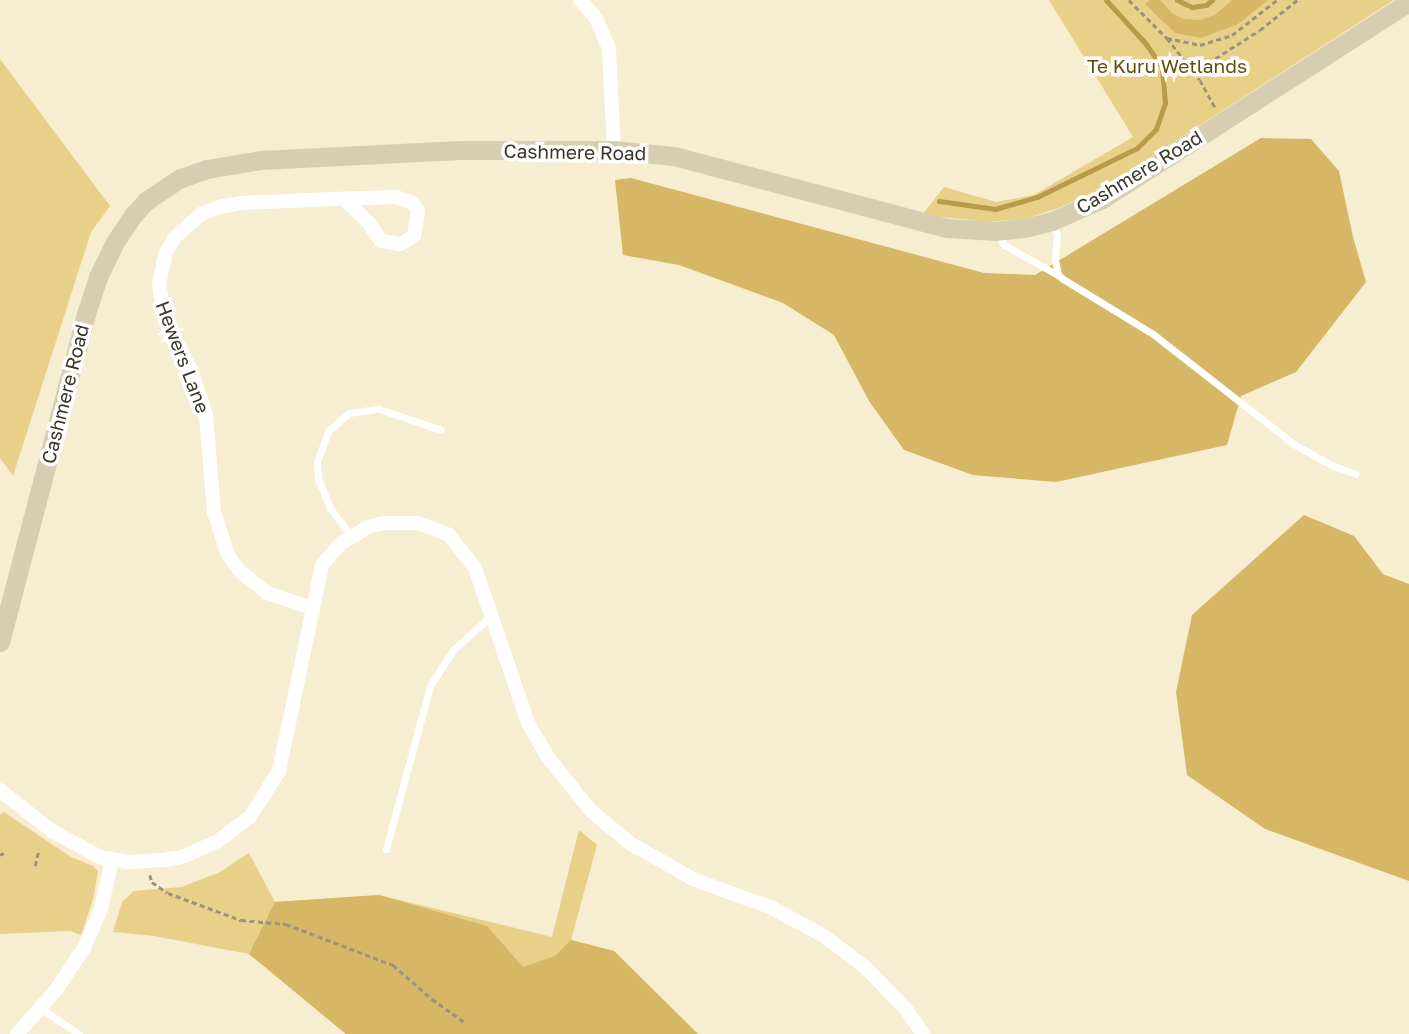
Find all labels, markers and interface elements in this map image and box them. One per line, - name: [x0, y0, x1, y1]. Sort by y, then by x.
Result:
- park label: Te Kuru Wetlands: [1087, 55, 1247, 77]
- street label: Cashmere Road: [1072, 125, 1206, 219]
- street label: Cashmere Road: [503, 139, 647, 165]
- street label: Hewers Lane: [151, 298, 215, 416]
- street label: Cashmere Road: [37, 322, 93, 466]

